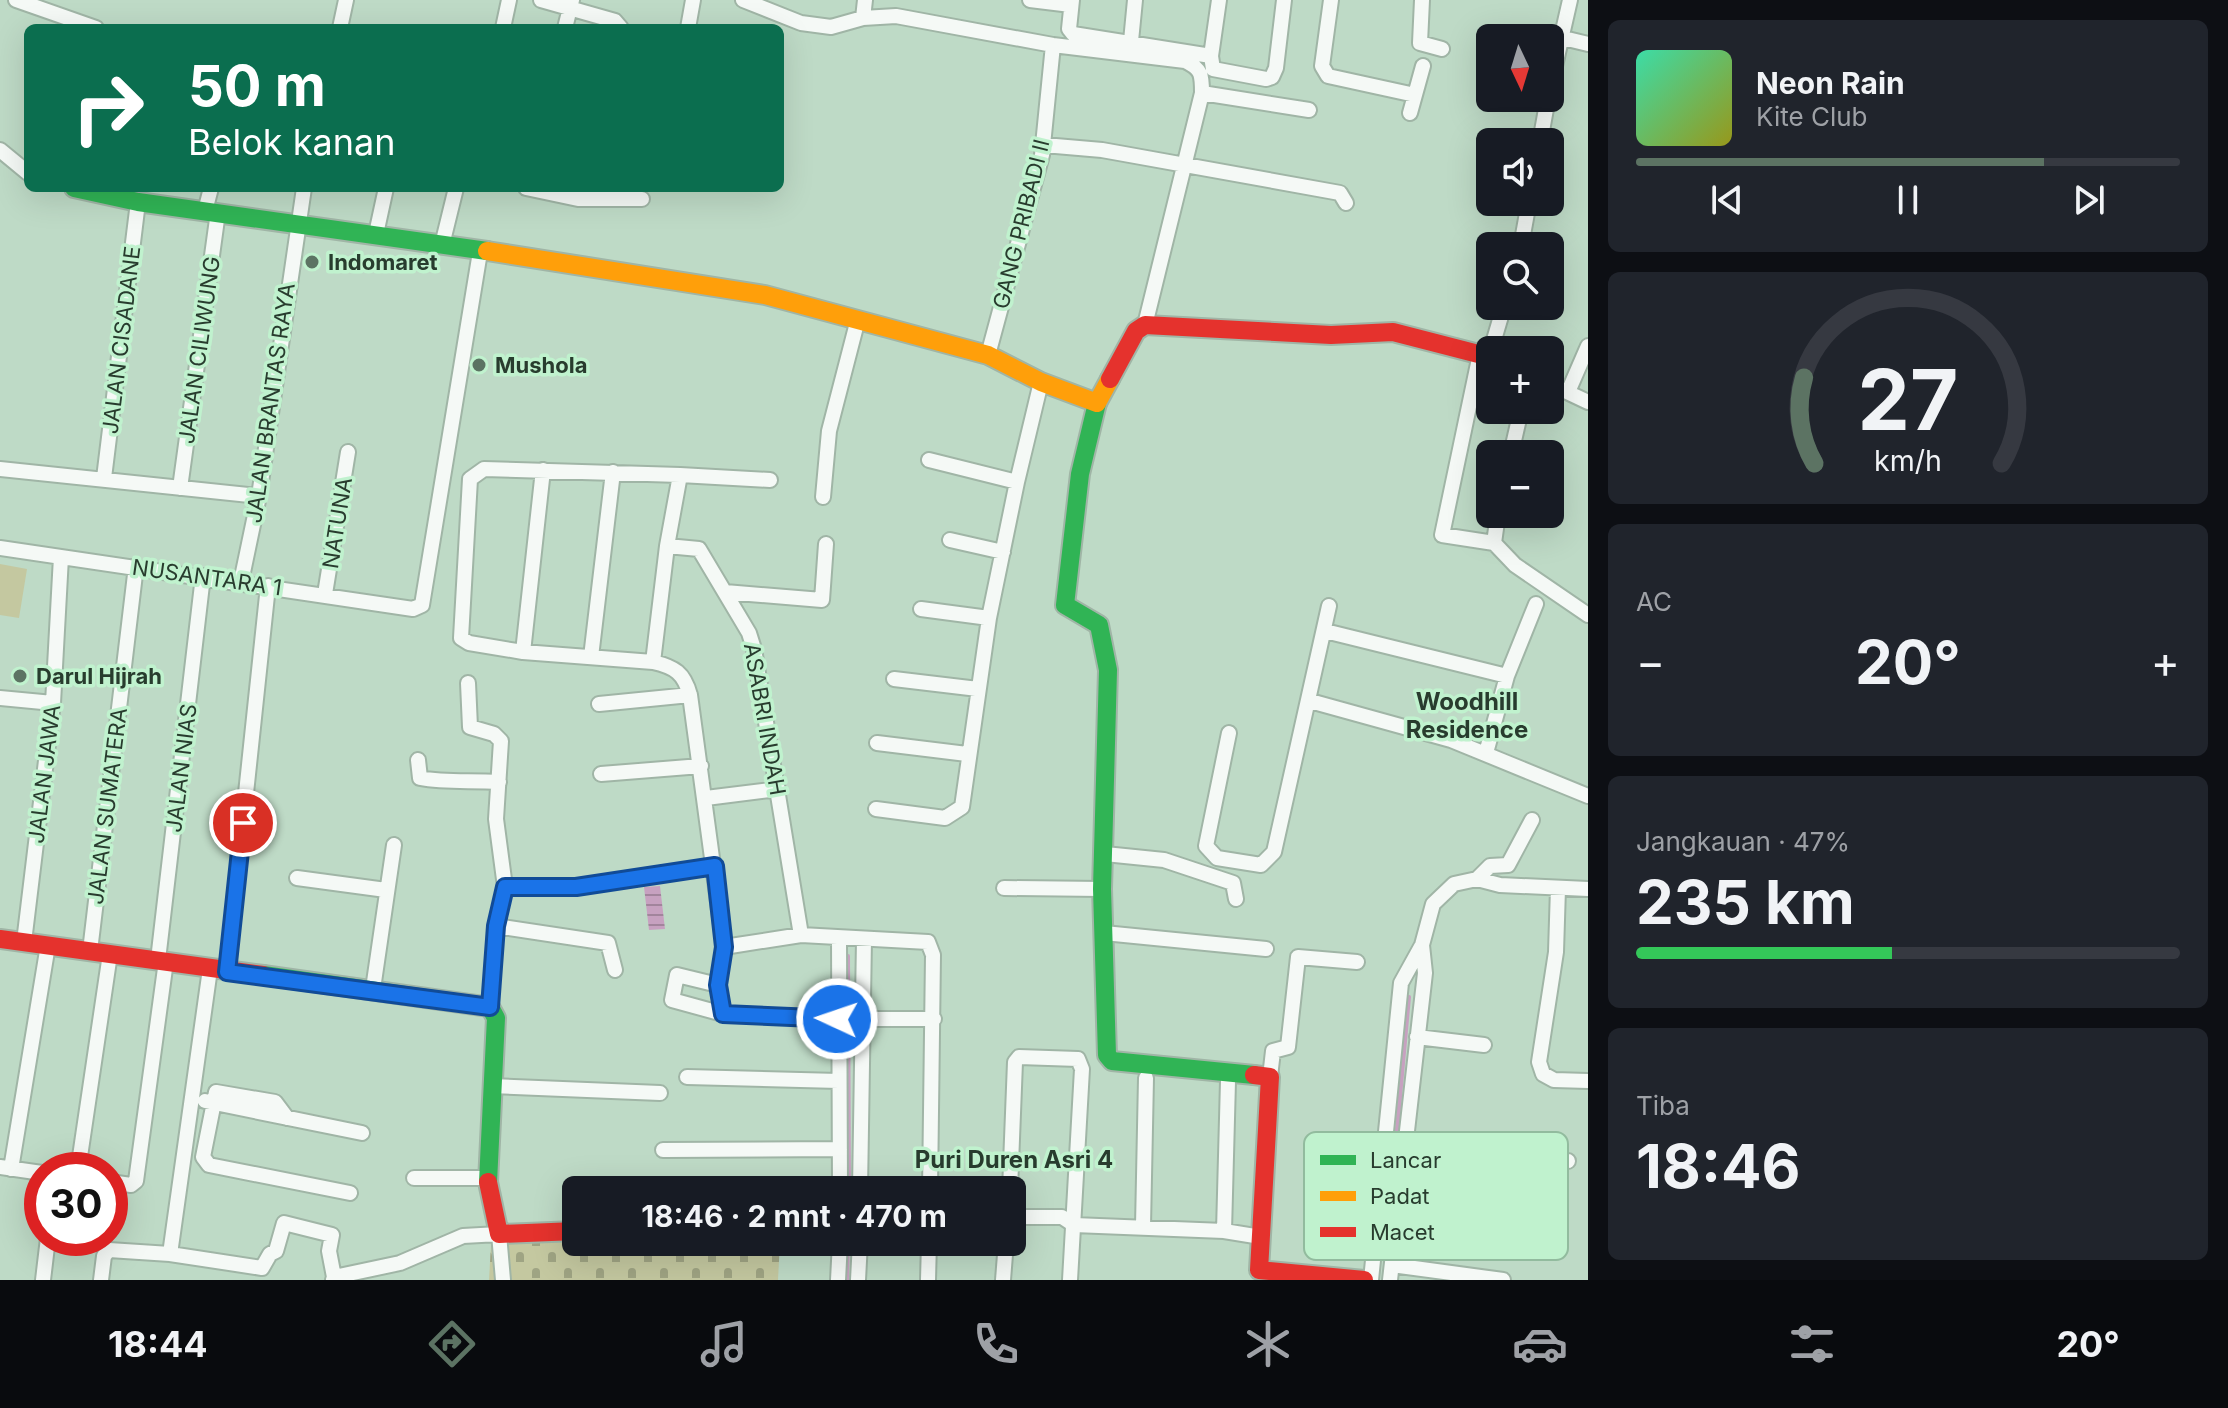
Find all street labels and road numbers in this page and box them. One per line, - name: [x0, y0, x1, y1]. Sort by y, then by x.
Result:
- street label: GANG PRIBADI II: [987, 137, 1055, 311]
- street label: JALAN CISADANE: [97, 245, 145, 435]
- street label: JALAN CILIWUNG: [173, 255, 225, 445]
- street label: JALAN BRANTAS RAYA: [240, 281, 300, 525]
- street label: NATUNA: [317, 475, 357, 571]
- street label: NUSANTARA 1: [131, 554, 283, 600]
- street label: ASABRI INDAH: [739, 641, 791, 797]
- street label: JALAN NIAS: [160, 702, 202, 834]
- street label: JALAN JAWA: [23, 703, 65, 845]
- street label: JALAN SUMATERA: [82, 706, 132, 906]

